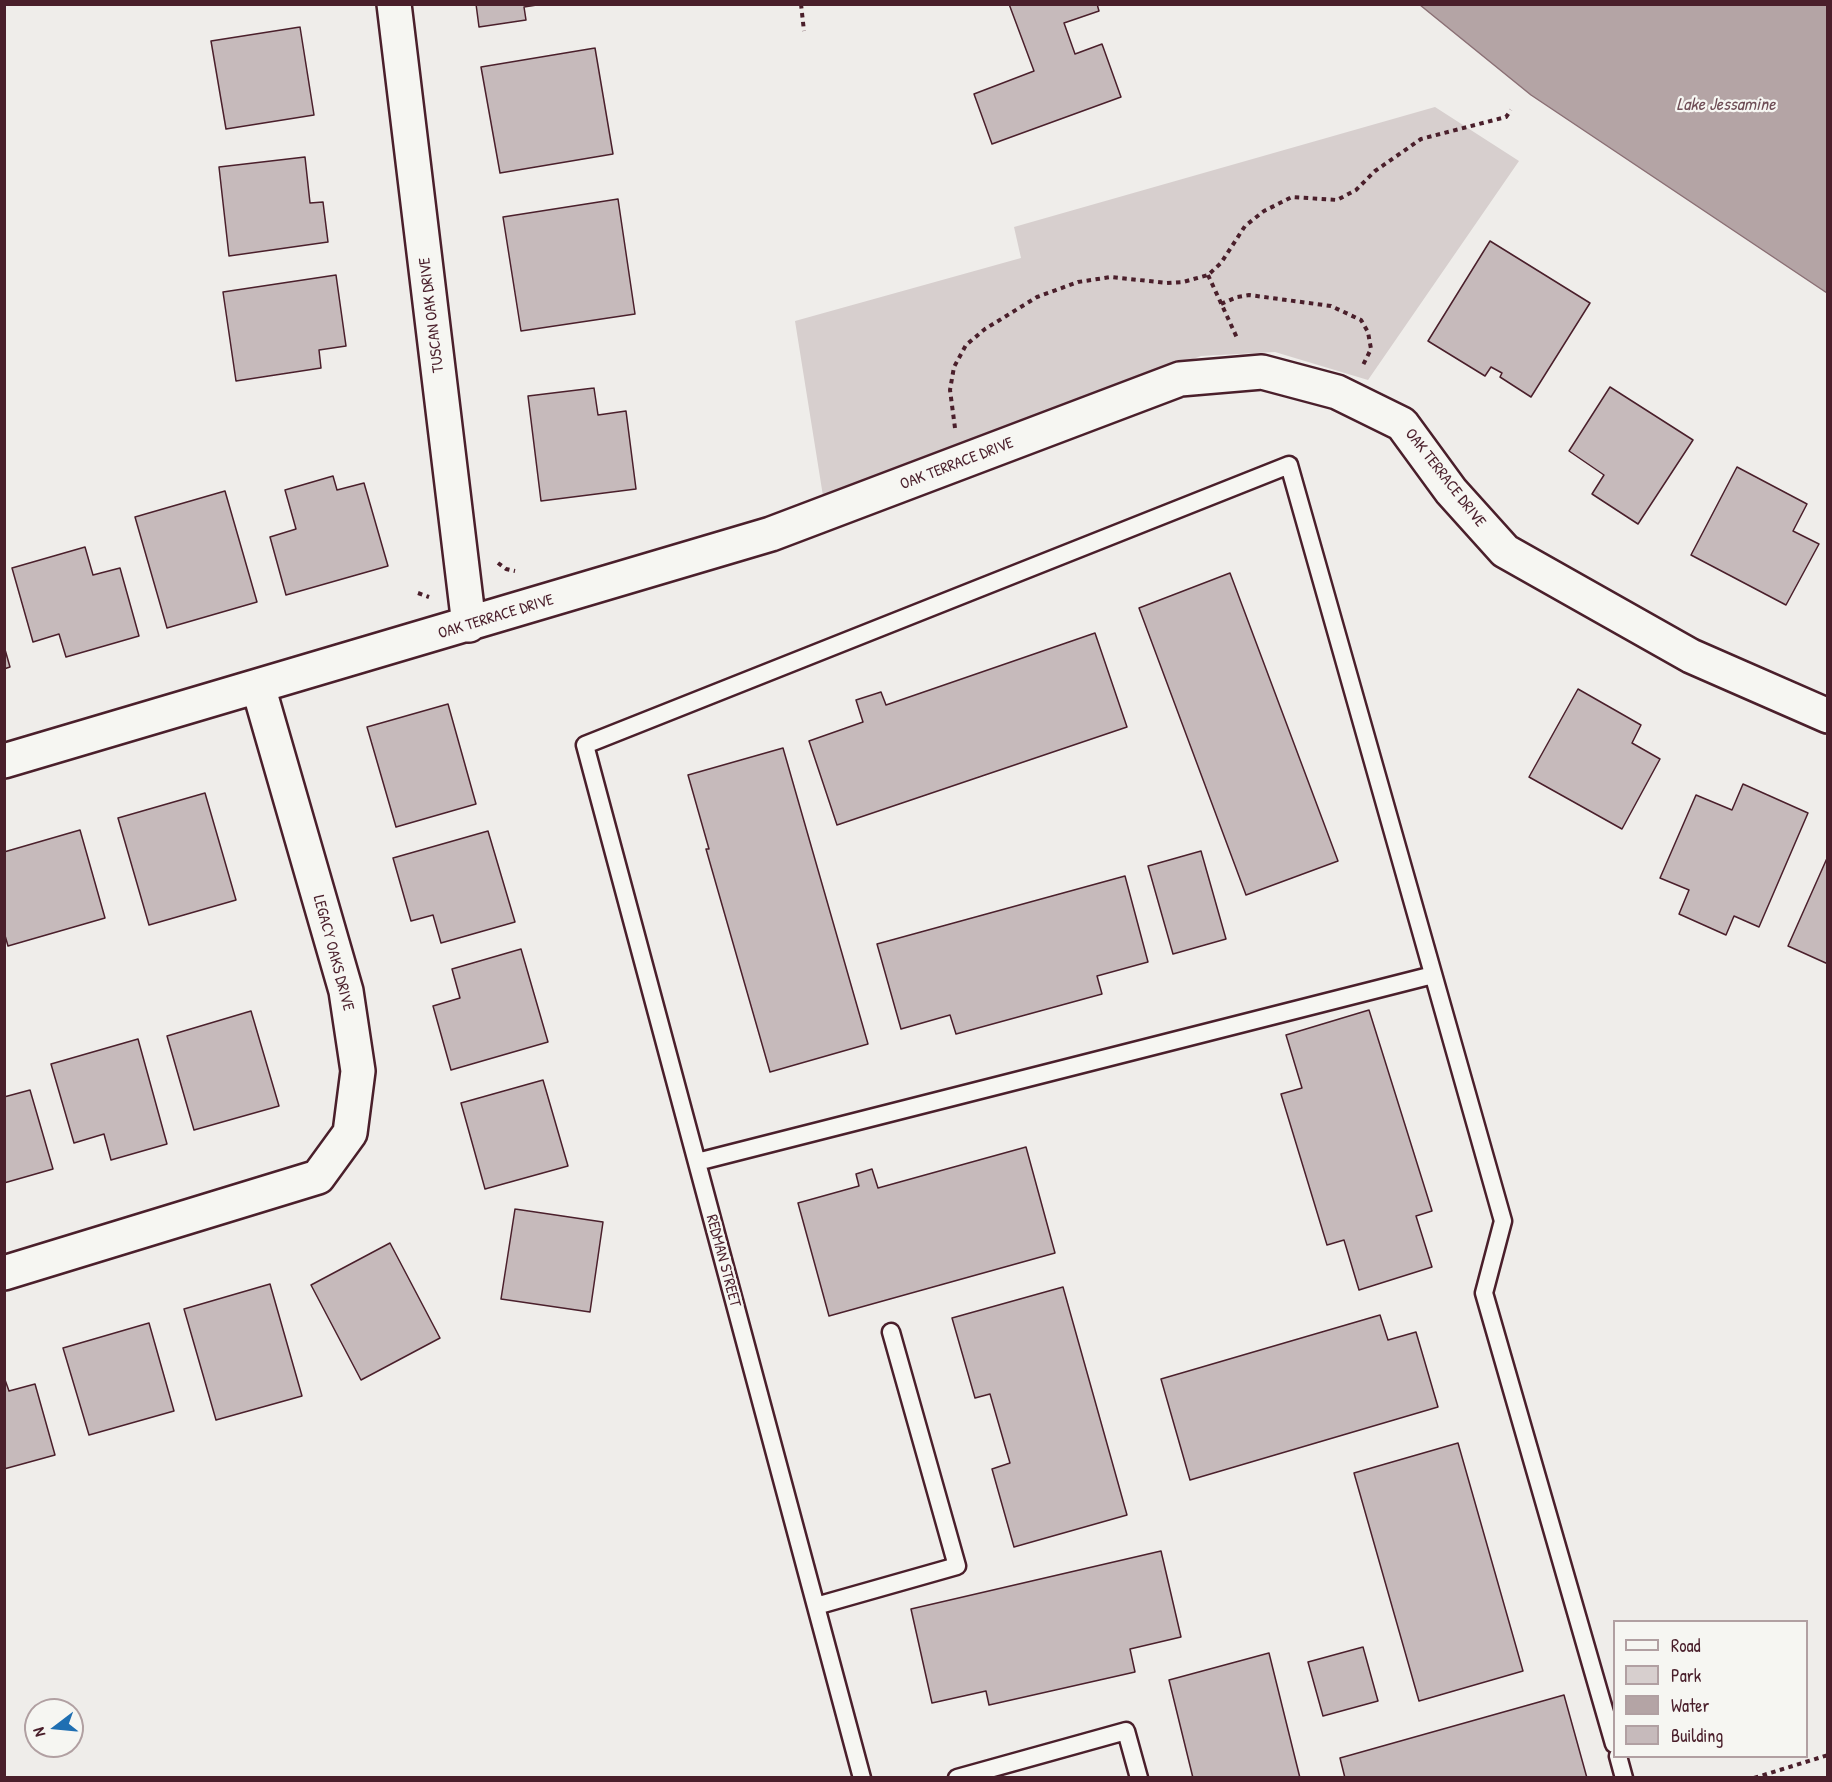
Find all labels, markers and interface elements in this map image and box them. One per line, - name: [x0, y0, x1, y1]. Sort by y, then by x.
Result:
- water label: Lake Jessamine: [1677, 94, 1775, 116]
- street label: TUSCAN OAK DRIVE: [415, 256, 449, 374]
- street label: OAK TERRACE DRIVE: [1401, 425, 1489, 531]
- street label: OAK TERRACE DRIVE: [898, 434, 1016, 494]
- street label: OAK TERRACE DRIVE: [436, 590, 556, 644]
- street label: LEGACY OAKS DRIVE: [308, 893, 358, 1013]
- street label: REDMAN STREET: [701, 1213, 745, 1309]
- legend: [1613, 1620, 1808, 1758]
- text: Road: [1671, 1633, 1701, 1658]
- text: Park: [1671, 1663, 1701, 1688]
- text: Water: [1671, 1693, 1709, 1718]
- north arrow: [24, 1698, 84, 1758]
- text: Building: [1671, 1723, 1723, 1748]
- text: N: [27, 1725, 50, 1740]

